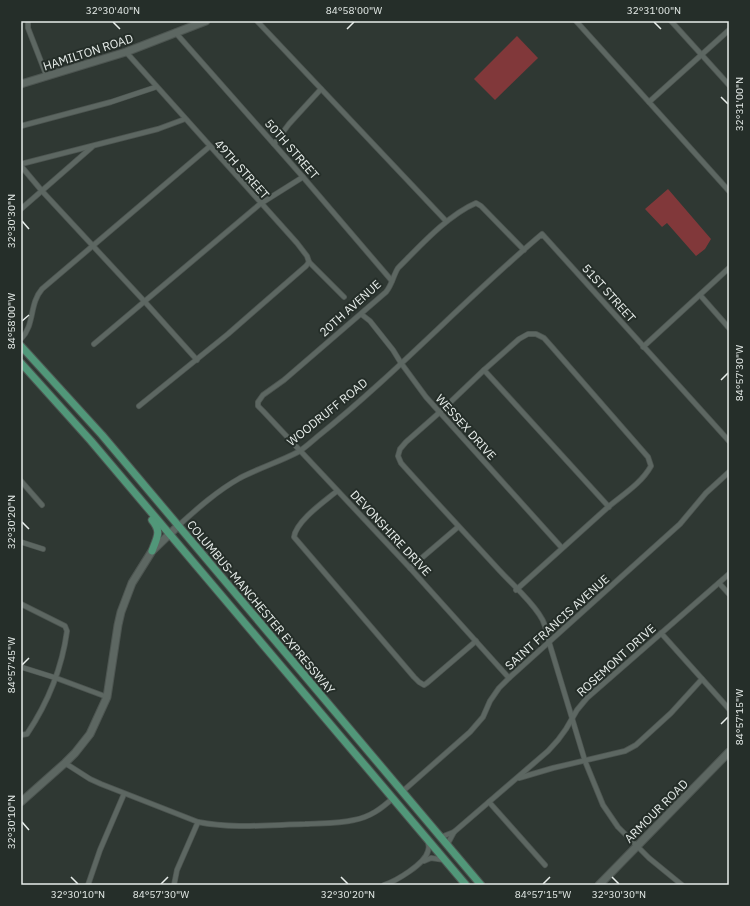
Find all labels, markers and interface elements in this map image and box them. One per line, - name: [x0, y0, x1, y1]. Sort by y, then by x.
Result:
- text: 32°30'40"N: [86, 4, 140, 17]
- text: 84°58'00"W: [326, 4, 382, 17]
- text: 32°31'00"N: [627, 4, 681, 17]
- street label: HAMILTON ROAD: [41, 30, 135, 74]
- text: 32°31'00"N: [733, 77, 746, 131]
- street label: 50TH STREET: [262, 116, 322, 182]
- street label: 49TH STREET: [211, 136, 273, 202]
- text: 32°30'30"N: [5, 194, 18, 248]
- street label: 51ST STREET: [579, 261, 639, 325]
- street label: 20TH AVENUE: [316, 276, 384, 340]
- text: 84°58'00"W: [5, 293, 18, 349]
- text: 84°57'30"W: [733, 345, 746, 401]
- street label: WOODRUFF ROAD: [284, 375, 370, 449]
- street label: WESSEX DRIVE: [432, 391, 500, 463]
- street label: DEVONSHIRE DRIVE: [347, 487, 435, 579]
- text: 32°30'20"N: [5, 495, 18, 549]
- street label: COLUMBUS-MANCHESTER EXPRESSWAY: [184, 517, 338, 697]
- street label: SAINT FRANCIS AVENUE: [502, 571, 612, 673]
- street label: ROSEMONT DRIVE: [573, 621, 659, 699]
- text: 84°57'45"W: [5, 637, 18, 693]
- text: 84°57'15"W: [733, 689, 746, 745]
- street label: ARMOUR ROAD: [621, 776, 691, 846]
- text: 32°30'10"N: [5, 795, 18, 849]
- text: 32°30'10"N: [51, 888, 105, 901]
- text: 84°57'30"W: [133, 888, 189, 901]
- text: 32°30'20"N: [321, 888, 375, 901]
- text: 84°57'15"W: [515, 888, 571, 901]
- text: 32°30'30"N: [592, 888, 646, 901]

